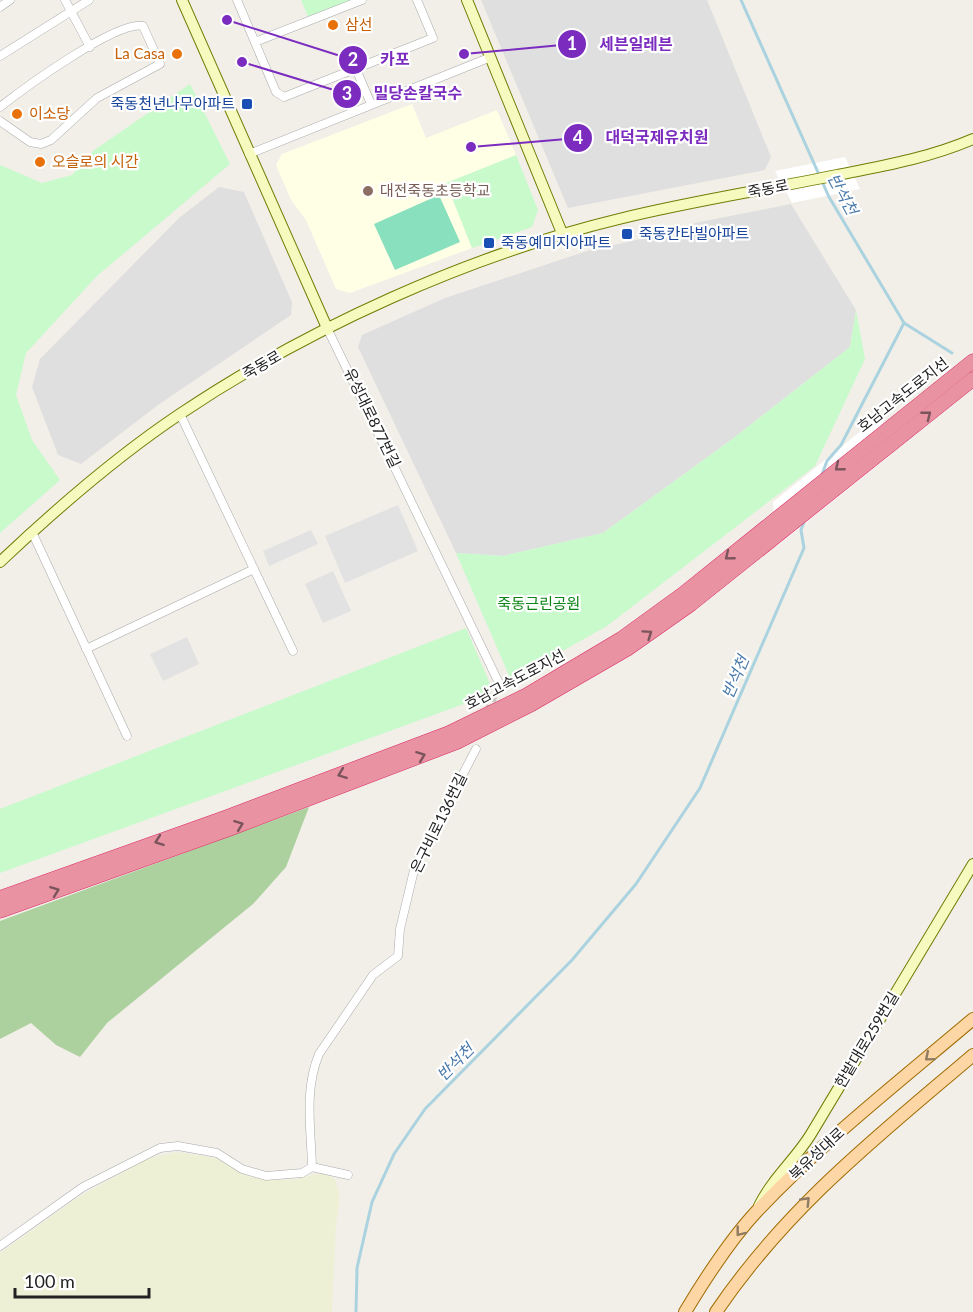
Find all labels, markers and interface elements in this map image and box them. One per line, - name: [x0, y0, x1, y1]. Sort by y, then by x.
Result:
- place label: 삼선: [345, 15, 373, 33]
- marker: 삼선: [326, 18, 340, 32]
- callout: 세븐일레븐: [557, 27, 684, 61]
- text: 1: [567, 32, 577, 54]
- text: 세븐일레븐: [599, 34, 673, 53]
- callout: 카포: [338, 43, 421, 77]
- place label: La Casa: [115, 44, 165, 62]
- marker: La Casa: [170, 47, 184, 61]
- text: 2: [348, 48, 358, 70]
- text: 카포: [380, 49, 410, 68]
- callout: 밀당손칼국수: [332, 77, 474, 111]
- text: 3: [342, 82, 352, 104]
- text: 밀당손칼국수: [374, 83, 462, 102]
- place label: 죽동천년나무아파트: [111, 94, 235, 112]
- marker: 죽동천년나무아파트: [240, 97, 254, 111]
- place label: 이소당: [29, 104, 71, 122]
- marker: 이소당: [10, 107, 24, 121]
- callout: 대덕국제유치원: [563, 121, 720, 155]
- text: 4: [573, 126, 583, 148]
- text: 대덕국제유치원: [605, 127, 709, 146]
- place label: 오슬로의 시간: [52, 152, 139, 170]
- marker: 오슬로의 시간: [33, 155, 47, 169]
- water label: 반석천: [825, 170, 863, 220]
- street label: 죽동로: [746, 175, 790, 201]
- place label: 대전죽동초등학교: [380, 181, 490, 199]
- marker: 대전죽동초등학교: [361, 184, 375, 198]
- place label: 죽동칸타빌아파트: [639, 224, 750, 242]
- marker: 죽동칸타빌아파트: [620, 227, 634, 241]
- place label: 죽동예미지아파트: [501, 233, 612, 251]
- marker: 죽동예미지아파트: [482, 236, 496, 250]
- street label: 죽동로: [239, 346, 284, 382]
- street label: 호남고속도로지선: [853, 353, 951, 435]
- street label: 유성대로877번길: [341, 365, 405, 470]
- one-way arrow: [920, 412, 931, 423]
- one-way arrow: [834, 460, 845, 471]
- one-way arrow: [725, 549, 736, 560]
- park label: 죽동근린공원: [498, 594, 580, 612]
- one-way arrow: [641, 630, 652, 641]
- street label: 호남고속도로지선: [462, 645, 567, 713]
- water label: 반석천: [717, 651, 753, 701]
- one-way arrow: [415, 751, 426, 763]
- one-way arrow: [337, 766, 348, 779]
- street label: 은구비로136번길: [406, 770, 470, 875]
- one-way arrow: [233, 820, 243, 833]
- one-way arrow: [154, 834, 165, 847]
- one-way arrow: [49, 886, 60, 899]
- street label: 한밭대로259번길: [830, 988, 902, 1091]
- water label: 반석천: [432, 1038, 479, 1084]
- one-way arrow: [924, 1049, 935, 1060]
- street label: 북유성대로: [785, 1123, 848, 1183]
- one-way arrow: [798, 1198, 809, 1209]
- one-way arrow: [736, 1225, 747, 1236]
- scale bar: [15, 1261, 148, 1299]
- text: 100 m: [24, 1270, 75, 1292]

